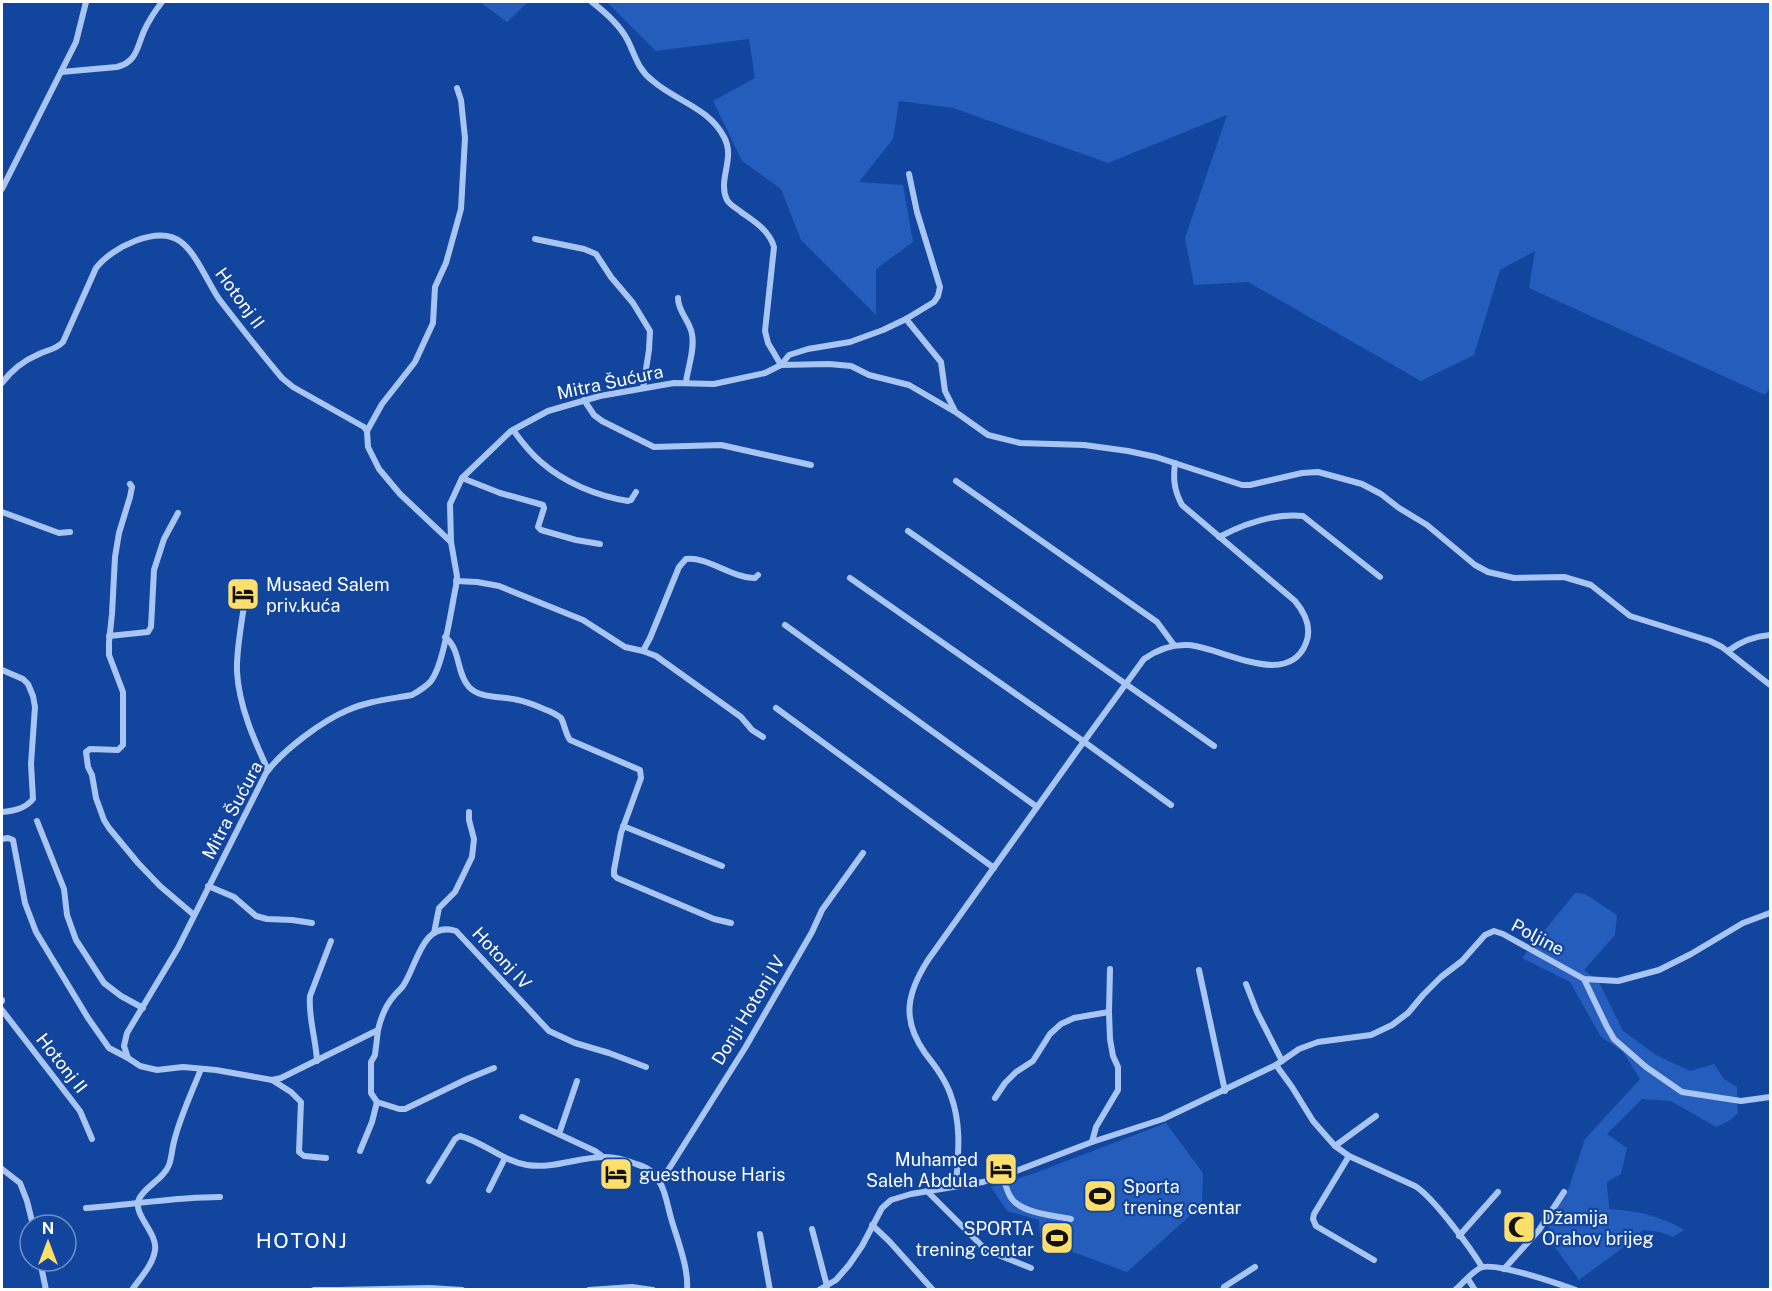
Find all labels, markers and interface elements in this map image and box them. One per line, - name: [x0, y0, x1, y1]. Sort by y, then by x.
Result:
- street label: Hotonj II: [211, 263, 269, 333]
- street label: Mitra Šućura: [555, 361, 665, 403]
- place label: Musaed Salem priv.kuća: [266, 574, 390, 616]
- hotel icon: Musaed Salem priv.kuća: [225, 576, 261, 612]
- street label: Mitra Šućura: [197, 757, 267, 863]
- street label: Poljine: [1508, 914, 1568, 960]
- street label: Hotonj IV: [468, 923, 536, 993]
- street label: Donji Hotonj IV: [707, 952, 789, 1068]
- street label: Hotonj II: [32, 1029, 92, 1097]
- place label: Muhamed Saleh Abdula: [866, 1149, 978, 1191]
- hotel icon: Muhamed Saleh Abdula: [983, 1151, 1019, 1187]
- hotel icon: guesthouse Haris: [598, 1156, 634, 1192]
- place label: guesthouse Haris: [639, 1164, 785, 1185]
- place label: Sporta trening centar: [1123, 1176, 1242, 1218]
- sports icon: Sporta trening centar: [1082, 1178, 1118, 1214]
- place label: Džamija Orahov brijeg: [1542, 1207, 1654, 1249]
- mosque icon: Džamija Orahov brijeg: [1501, 1209, 1537, 1245]
- north arrow: [18, 1213, 78, 1273]
- place label: SPORTA trening centar: [915, 1218, 1034, 1260]
- text: N: [42, 1219, 54, 1238]
- sports icon: SPORTA trening centar: [1039, 1220, 1075, 1256]
- district label: HOTONJ: [256, 1228, 348, 1253]

